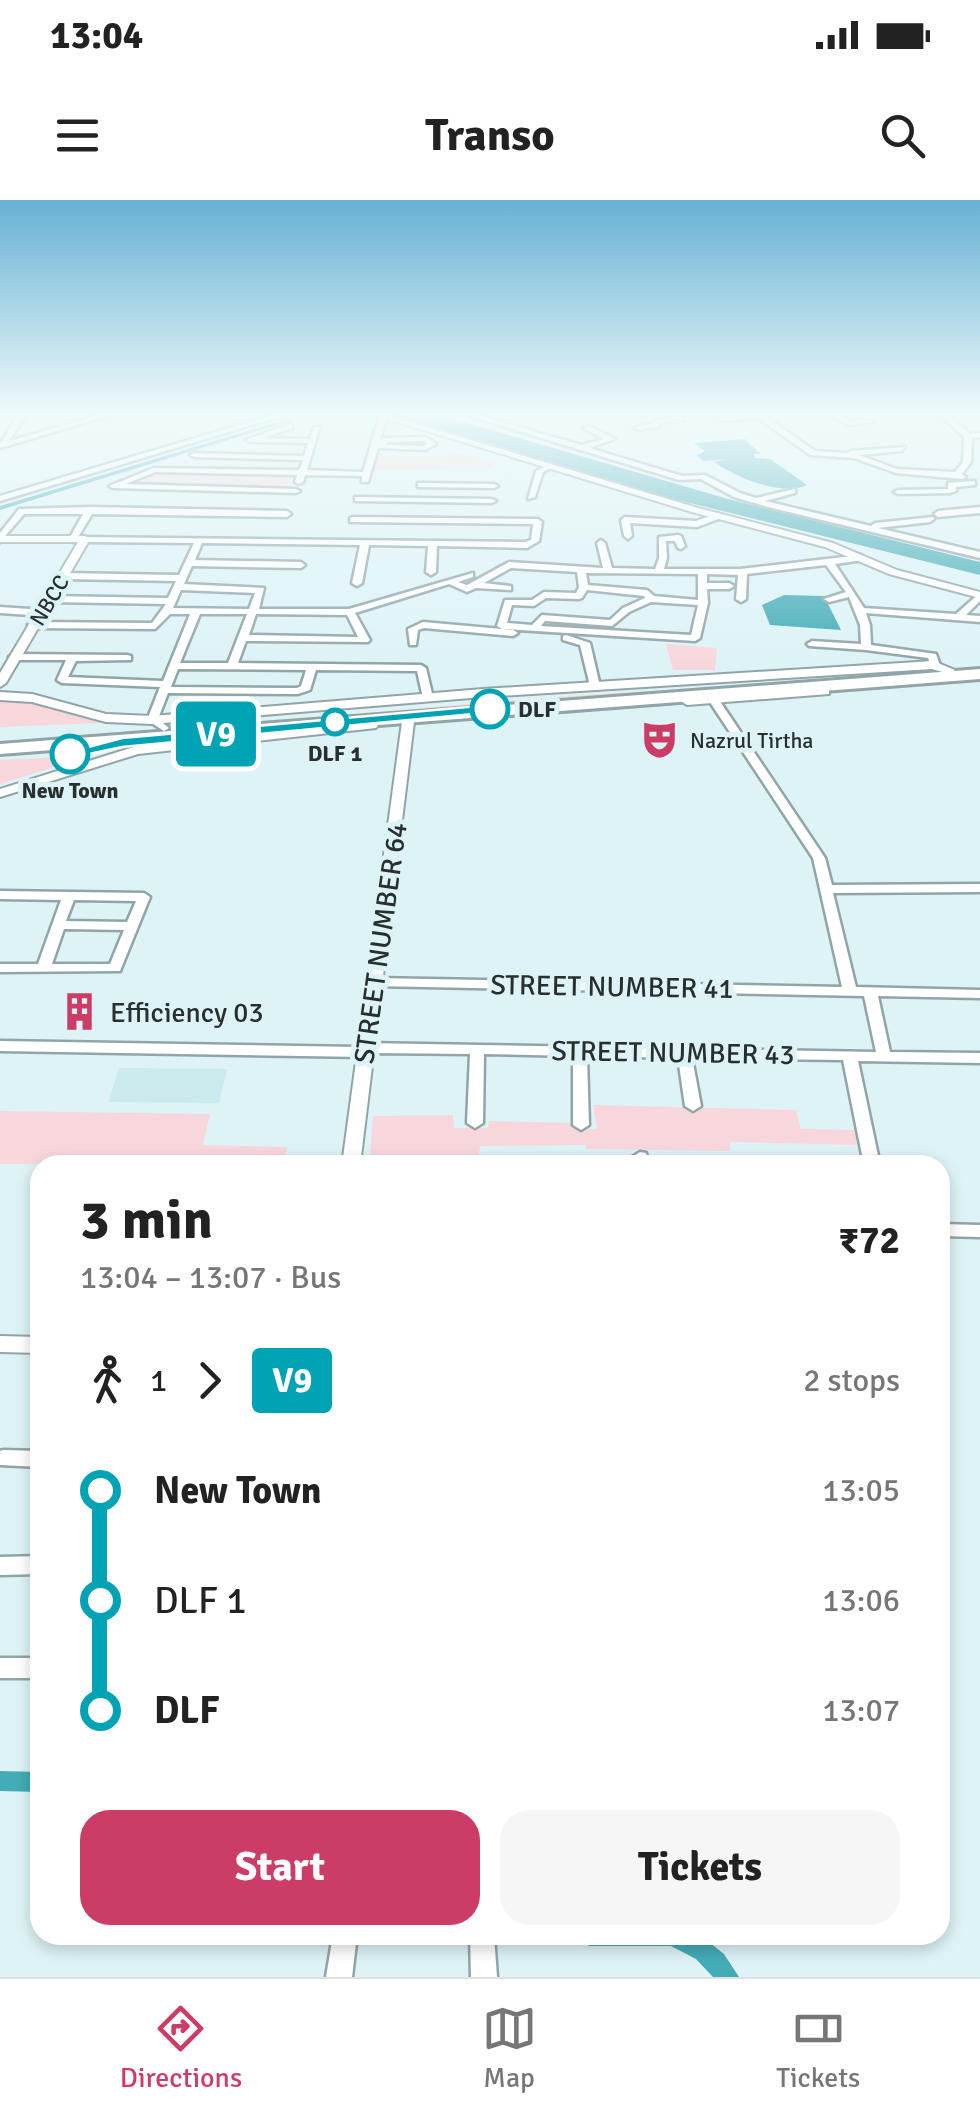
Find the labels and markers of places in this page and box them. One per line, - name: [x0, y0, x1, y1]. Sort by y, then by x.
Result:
- marker: DLF: [471, 690, 509, 728]
- place label: DLF: [518, 696, 556, 723]
- marker: DLF 1: [322, 709, 348, 735]
- theatre icon: Nazrul Tirtha: [639, 719, 681, 761]
- place label: Nazrul Tirtha: [690, 727, 814, 754]
- marker: New Town: [51, 735, 89, 773]
- place label: DLF 1: [308, 740, 362, 767]
- place label: New Town: [22, 777, 119, 804]
- building icon: Efficiency 03: [59, 991, 101, 1033]
- place label: Efficiency 03: [110, 996, 264, 1030]

